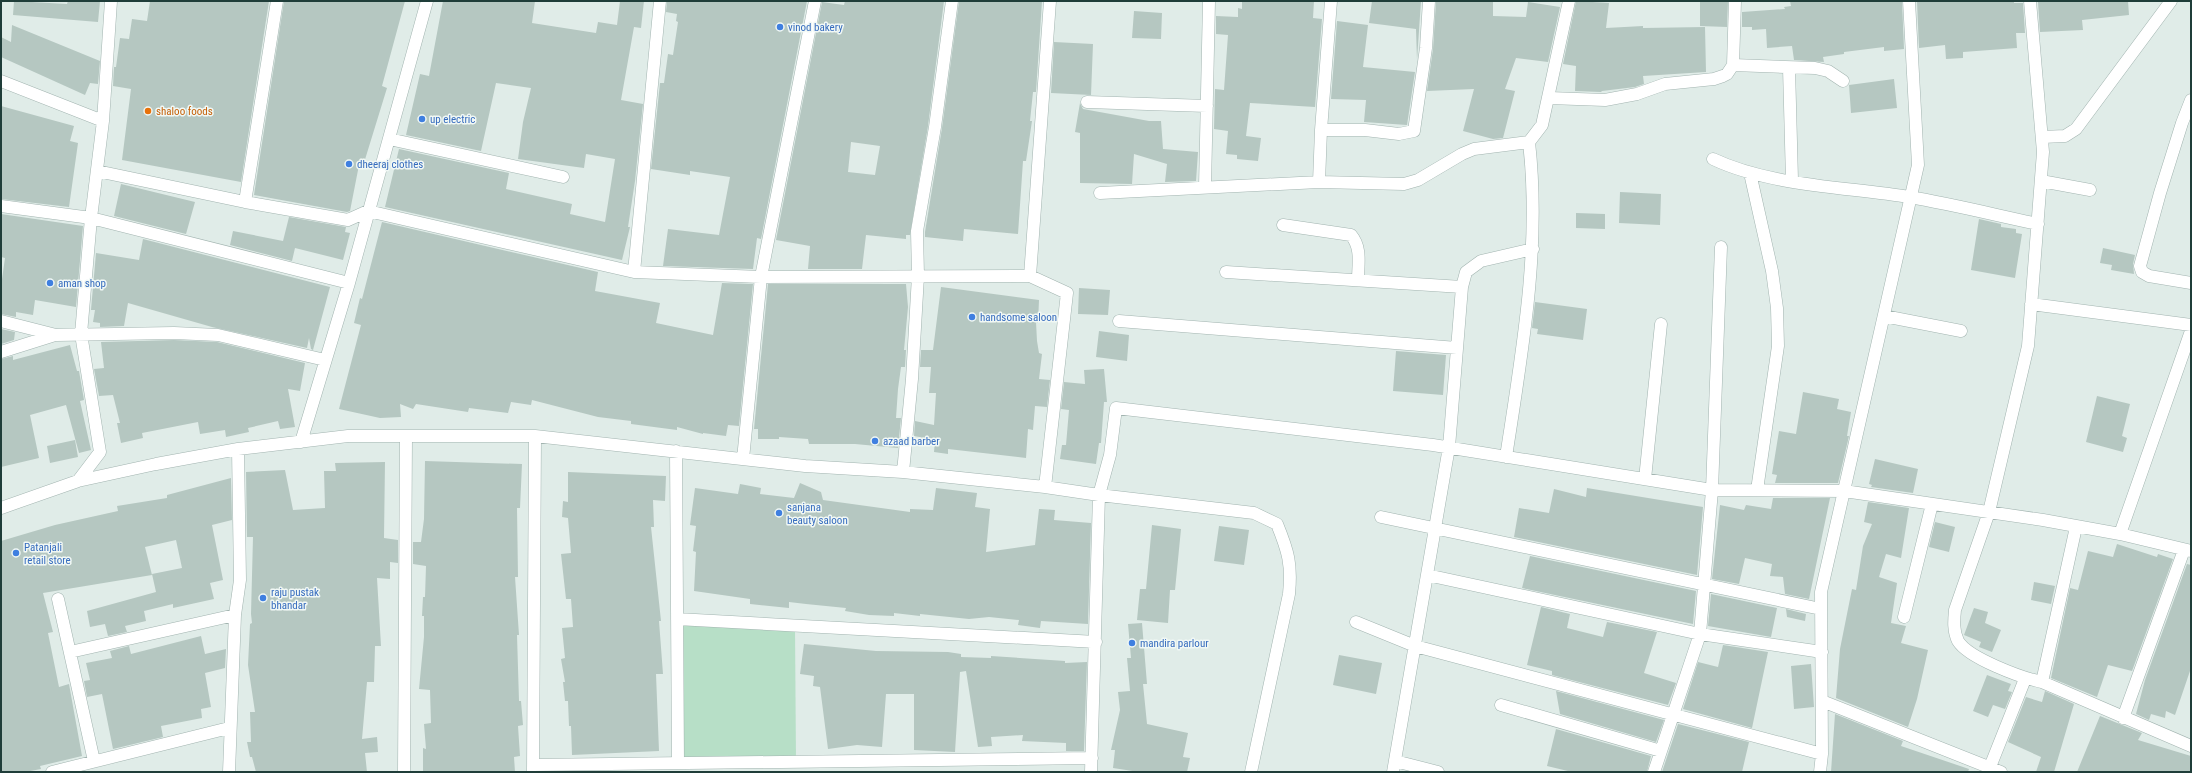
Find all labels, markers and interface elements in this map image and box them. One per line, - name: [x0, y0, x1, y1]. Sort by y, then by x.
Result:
- place label: vinod bakery: [788, 21, 843, 34]
- marker: vinod bakery: [775, 22, 785, 32]
- place label: shaloo foods: [156, 105, 213, 118]
- marker: shaloo foods: [143, 106, 153, 116]
- place label: up electric: [430, 113, 475, 126]
- marker: up electric: [417, 114, 427, 124]
- place label: dheeraj clothes: [357, 158, 423, 171]
- marker: dheeraj clothes: [344, 159, 354, 169]
- place label: aman shop: [58, 277, 106, 290]
- marker: aman shop: [45, 278, 55, 288]
- place label: handsome saloon: [980, 311, 1057, 324]
- marker: handsome saloon: [967, 312, 977, 322]
- place label: azaad barber: [883, 435, 940, 448]
- marker: azaad barber: [870, 436, 880, 446]
- place label: sanjana beauty saloon: [787, 501, 848, 527]
- marker: sanjana beauty saloon: [774, 508, 784, 518]
- place label: Patanjali retail store: [24, 541, 71, 567]
- marker: Patanjali retail store: [11, 548, 21, 558]
- place label: raju pustak bhandar: [271, 586, 319, 612]
- marker: raju pustak bhandar: [258, 593, 268, 603]
- place label: mandira parlour: [1140, 637, 1209, 650]
- marker: mandira parlour: [1127, 638, 1137, 648]

